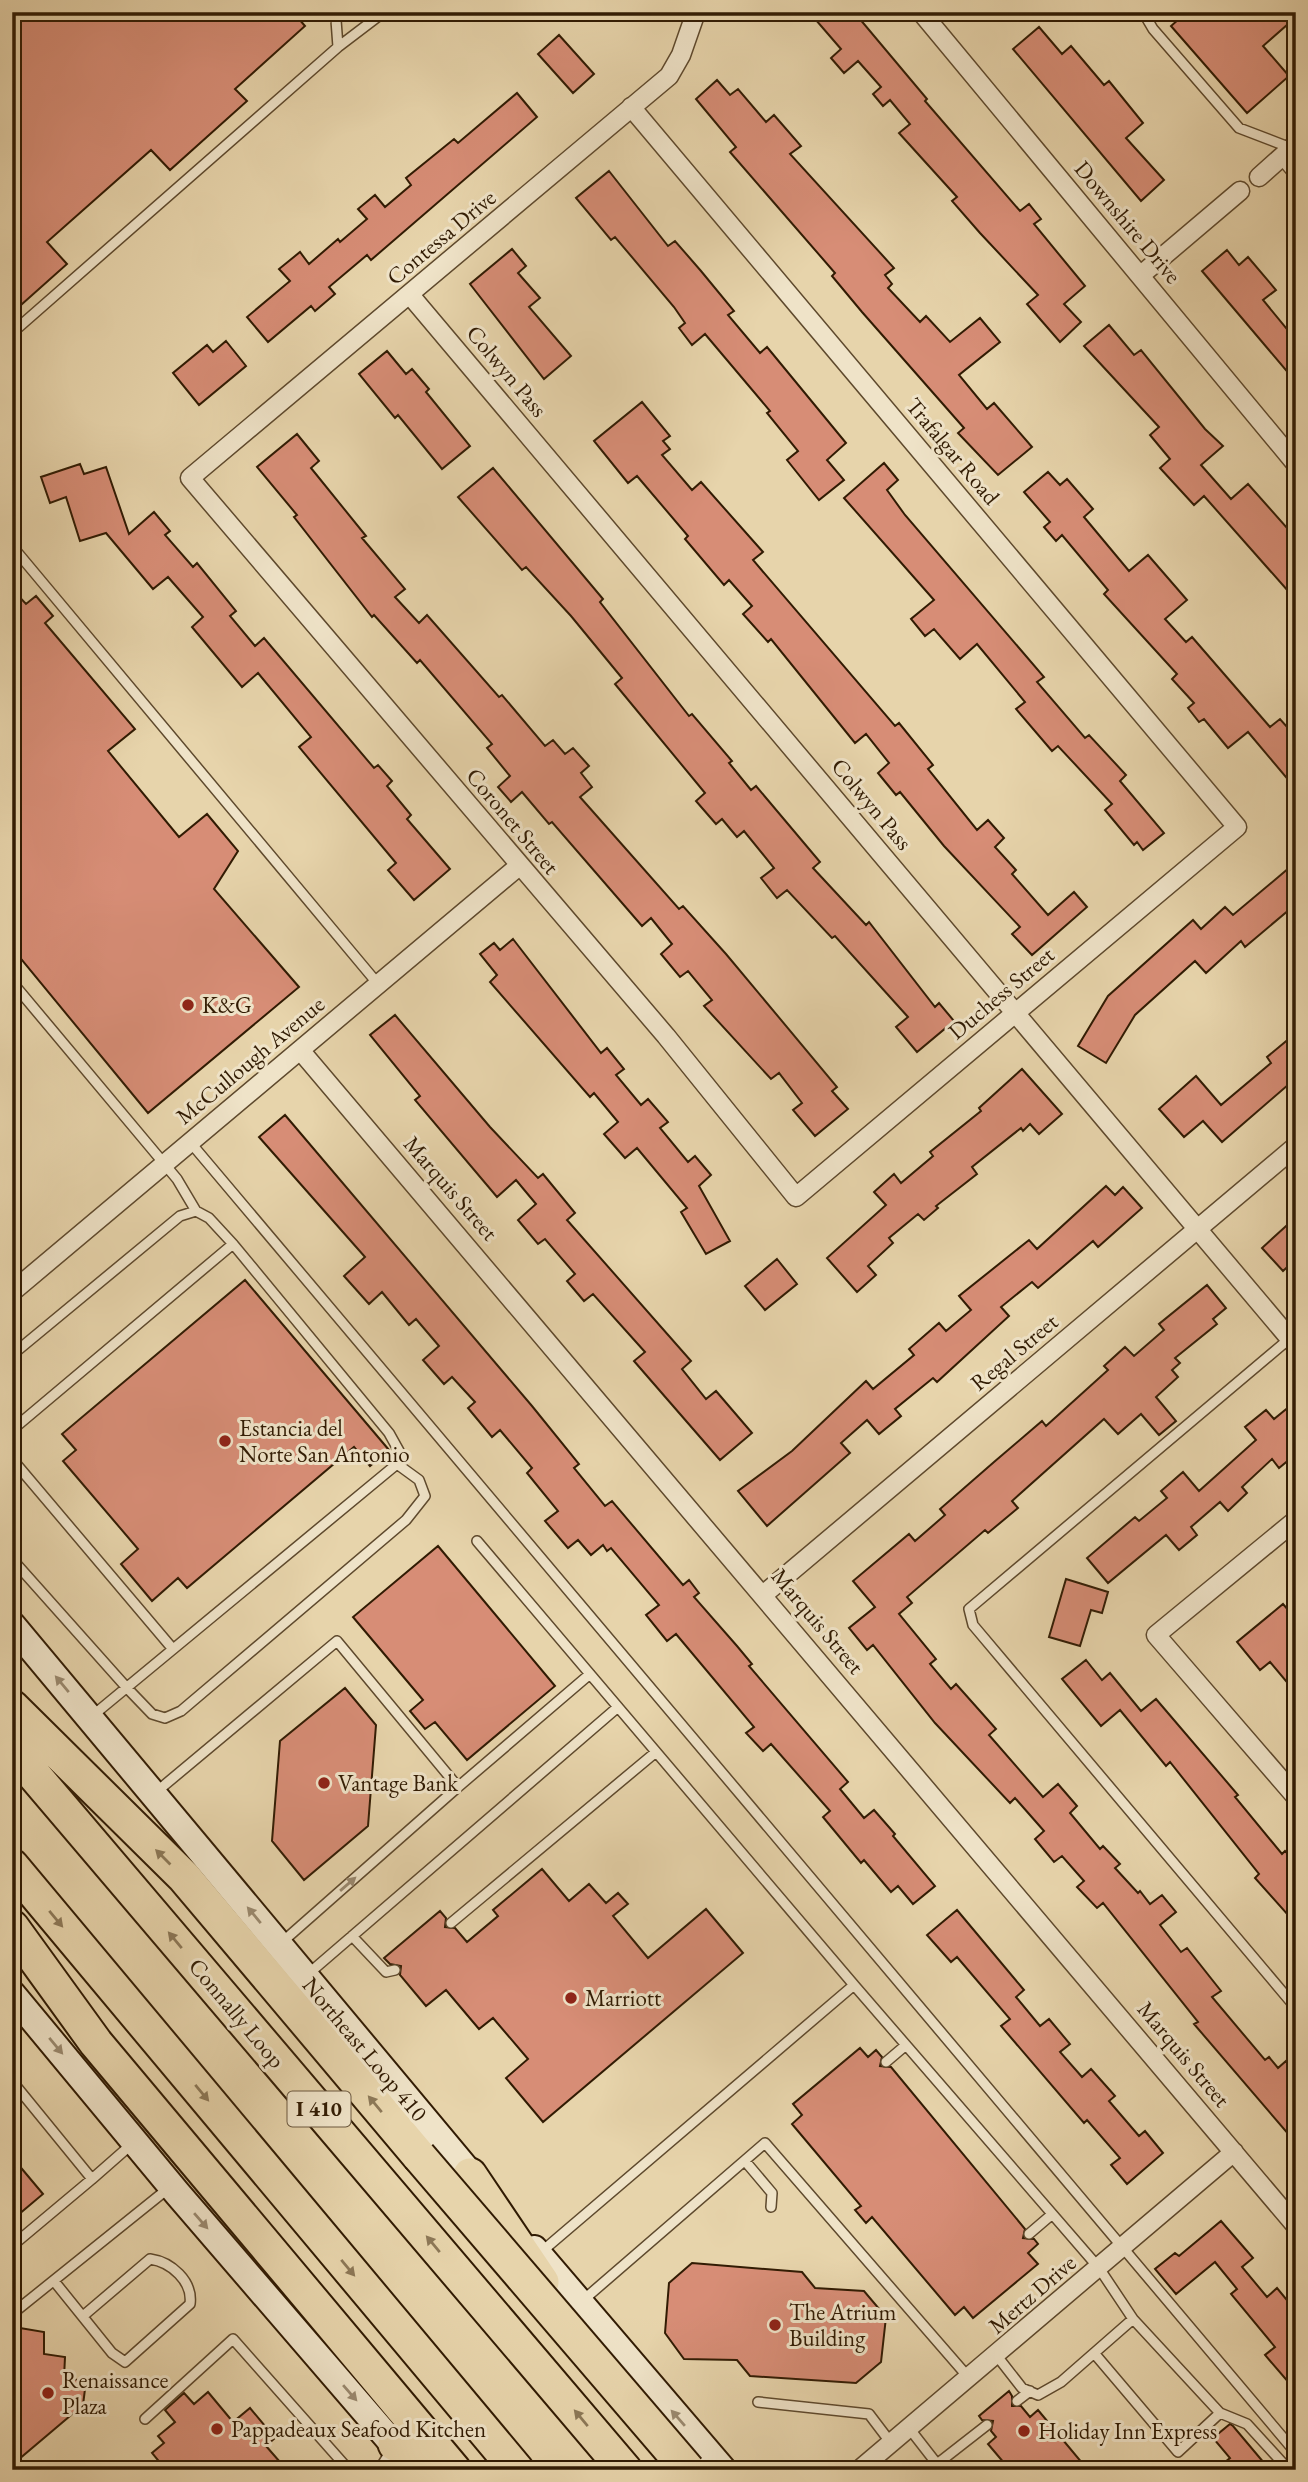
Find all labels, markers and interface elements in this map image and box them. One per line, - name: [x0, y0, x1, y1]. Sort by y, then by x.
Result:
- street label: Downshire Drive: [1068, 154, 1188, 290]
- street label: Contessa Drive: [380, 182, 502, 292]
- street label: Colwyn Pass: [460, 319, 554, 423]
- street label: Trafalgar Road: [899, 391, 1007, 511]
- street label: Colwyn Pass: [825, 752, 919, 856]
- street label: Coronet Street: [460, 761, 567, 881]
- street label: Duchess Street: [942, 939, 1061, 1046]
- street label: McCullough Avenue: [169, 989, 331, 1131]
- place label: K&G: [202, 990, 252, 1020]
- marker: K&G: [180, 997, 196, 1013]
- street label: Marquis Street: [397, 1129, 505, 1247]
- street label: Regal Street: [964, 1306, 1065, 1397]
- place label: Estancia del Norte San Antonio: [239, 1413, 410, 1469]
- marker: Estancia del Norte San Antonio: [217, 1433, 233, 1449]
- street label: Marquis Street: [765, 1562, 872, 1681]
- one-way arrow: [54, 1675, 69, 1693]
- place label: Vantage Bank: [338, 1768, 459, 1798]
- marker: Vantage Bank: [316, 1775, 332, 1791]
- one-way arrow: [155, 1848, 172, 1865]
- one-way arrow: [339, 1876, 357, 1892]
- one-way arrow: [247, 1907, 262, 1924]
- one-way arrow: [48, 1910, 63, 1927]
- one-way arrow: [168, 1932, 183, 1949]
- street label: Connally Loop: [182, 1952, 292, 2074]
- street label: Northeast Loop 410: [296, 1971, 434, 2127]
- place label: Marriott: [585, 1983, 662, 2013]
- marker: Marriott: [563, 1990, 579, 2006]
- street label: Marquis Street: [1131, 1995, 1238, 2114]
- one-way arrow: [48, 2038, 63, 2055]
- one-way arrow: [194, 2085, 209, 2102]
- road number: I 410: [288, 2092, 350, 2126]
- one-way arrow: [368, 2095, 383, 2112]
- one-way arrow: [193, 2213, 208, 2230]
- one-way arrow: [426, 2236, 441, 2253]
- street label: Mertz Drive: [982, 2248, 1082, 2340]
- one-way arrow: [340, 2259, 355, 2276]
- place label: The Atrium Building: [789, 2297, 896, 2353]
- marker: The Atrium Building: [767, 2317, 783, 2333]
- place label: Renaissance Plaza: [62, 2365, 168, 2421]
- one-way arrow: [342, 2384, 358, 2402]
- marker: Renaissance Plaza: [40, 2385, 56, 2401]
- one-way arrow: [574, 2409, 589, 2426]
- one-way arrow: [670, 2409, 686, 2427]
- place label: Pappadeaux Seafood Kitchen: [231, 2414, 486, 2444]
- place label: Holiday Inn Express: [1038, 2416, 1217, 2446]
- marker: Pappadeaux Seafood Kitchen: [209, 2421, 225, 2437]
- marker: Holiday Inn Express: [1016, 2423, 1032, 2439]

